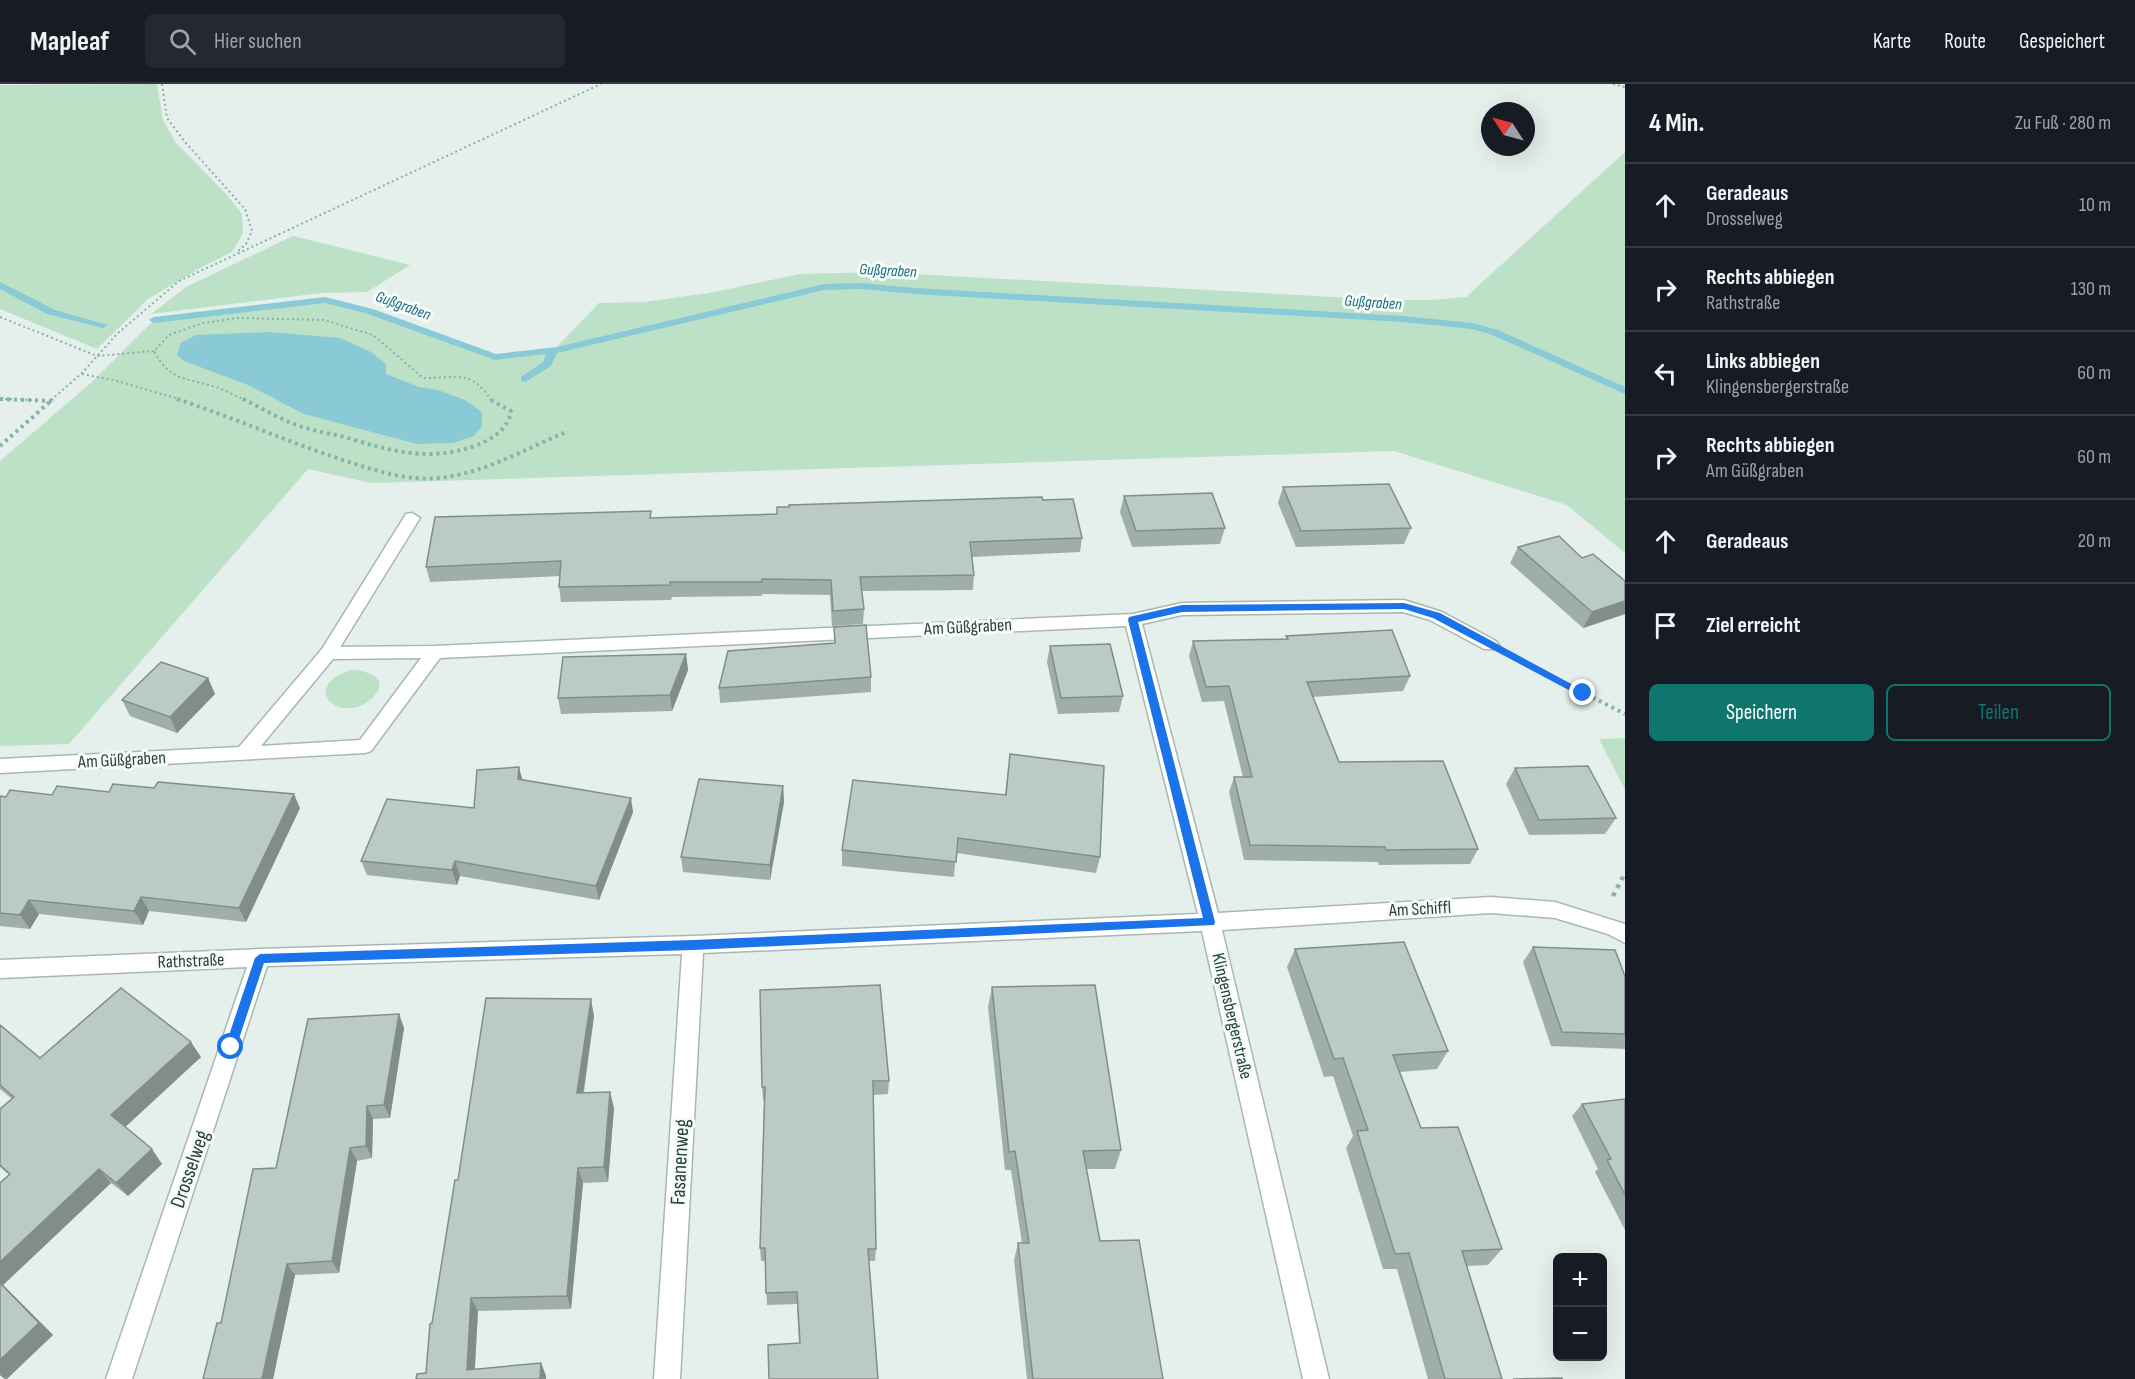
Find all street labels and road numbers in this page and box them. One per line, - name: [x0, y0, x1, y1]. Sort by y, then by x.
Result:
- street label: Am Güßgraben: [923, 614, 1012, 640]
- street label: Am Güßgraben: [77, 747, 166, 773]
- street label: Am Schiffl: [1387, 897, 1452, 921]
- street label: Rathstraße: [157, 949, 225, 973]
- street label: Klingensbergerstraße: [1207, 951, 1257, 1081]
- street label: Fasanenweg: [665, 1118, 695, 1206]
- street label: Drosselweg: [165, 1127, 215, 1211]

